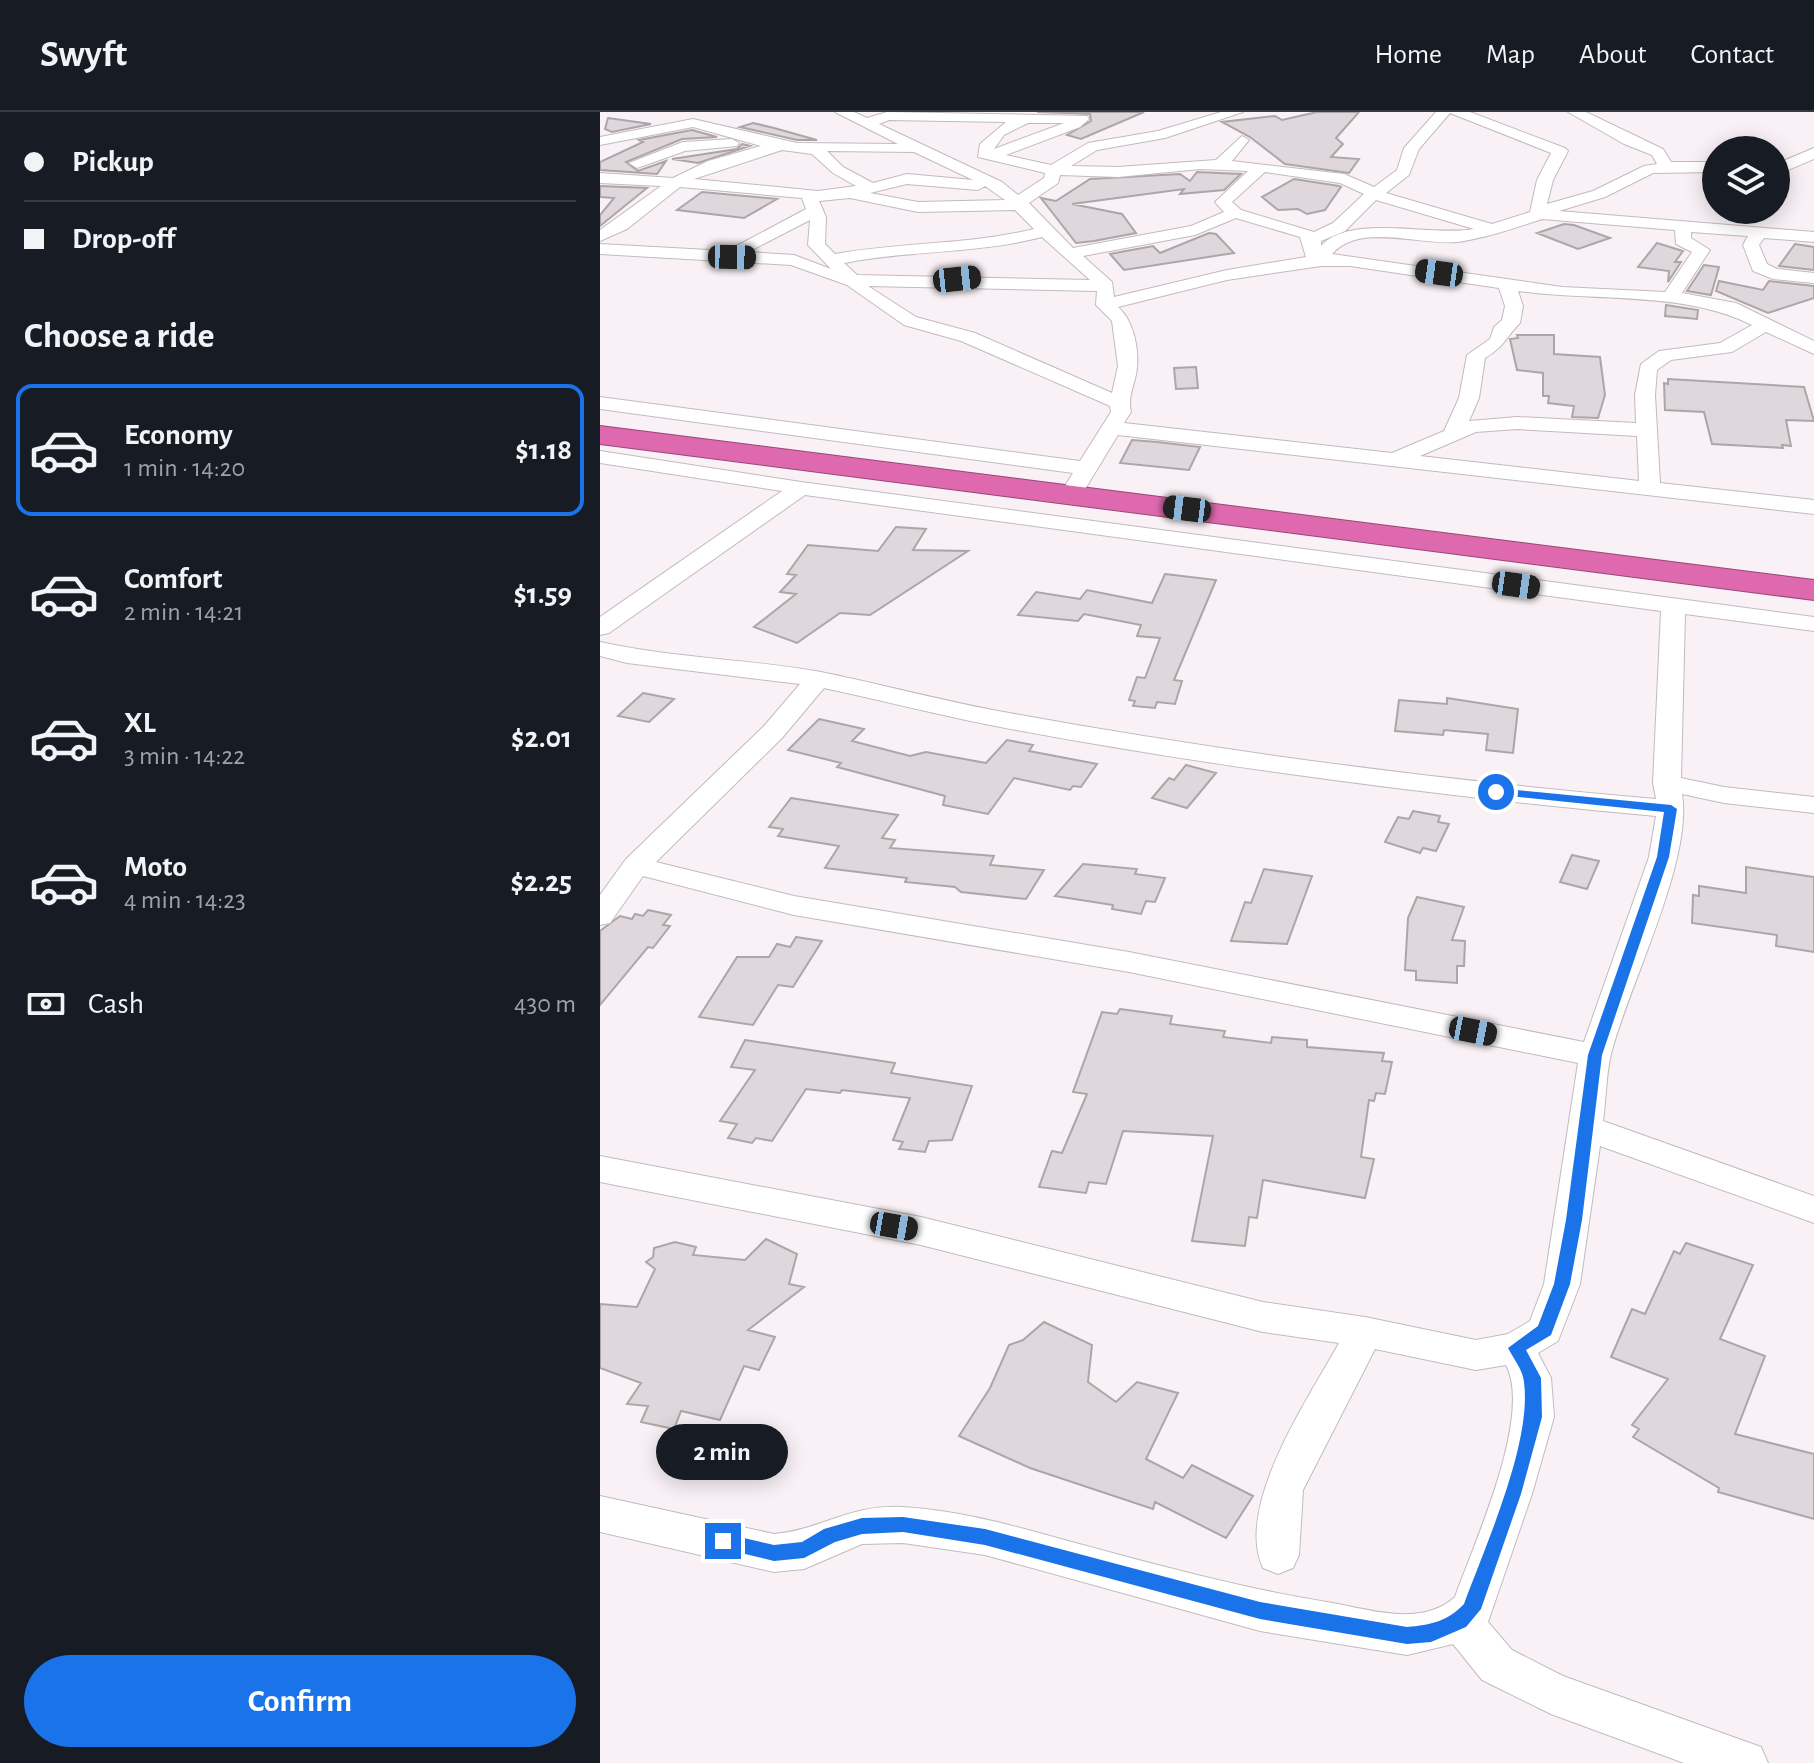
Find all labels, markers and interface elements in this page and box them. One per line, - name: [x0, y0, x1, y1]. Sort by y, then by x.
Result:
- text: Swyft: [40, 36, 127, 74]
- text: Home: [1375, 41, 1442, 69]
- text: Map: [1486, 41, 1535, 69]
- text: About: [1579, 41, 1647, 69]
- text: Contact: [1691, 41, 1774, 69]
- map controls: [1702, 136, 1790, 224]
- button: layers: [1702, 136, 1790, 224]
- text: Pickup: [72, 147, 154, 177]
- text: Drop-off: [72, 224, 175, 254]
- car: [708, 245, 756, 269]
- car: [1414, 258, 1464, 288]
- car: [932, 265, 982, 293]
- text: Choose a ride: [24, 318, 214, 354]
- icon: car: [28, 414, 100, 486]
- text: Economy: [124, 420, 233, 450]
- text: $1.18: [515, 435, 572, 465]
- text: 1 min · 14:20: [124, 455, 245, 481]
- car: [1162, 494, 1212, 524]
- icon: car: [28, 558, 100, 630]
- text: Comfort: [124, 564, 223, 594]
- car: [1491, 570, 1541, 600]
- text: $1.59: [513, 579, 572, 609]
- text: 2 min · 14:21: [124, 599, 243, 625]
- icon: car: [28, 702, 100, 774]
- text: XL: [124, 708, 156, 738]
- text: $2.01: [511, 723, 572, 753]
- text: 3 min · 14:22: [124, 743, 245, 769]
- route start: [1478, 774, 1514, 810]
- icon: car: [28, 846, 100, 918]
- text: Moto: [124, 852, 187, 882]
- text: $2.25: [510, 867, 572, 897]
- text: 4 min · 14:23: [124, 887, 246, 913]
- icon: cash: [24, 982, 68, 1026]
- text: Cash: [88, 989, 144, 1019]
- text: 430 m: [514, 991, 576, 1017]
- car: [1447, 1015, 1499, 1047]
- car: [868, 1210, 920, 1242]
- callout: 2 min: [657, 1425, 789, 1481]
- text: 2 min: [693, 1439, 751, 1465]
- route end: [705, 1523, 741, 1559]
- button: Confirm: [24, 1655, 576, 1747]

